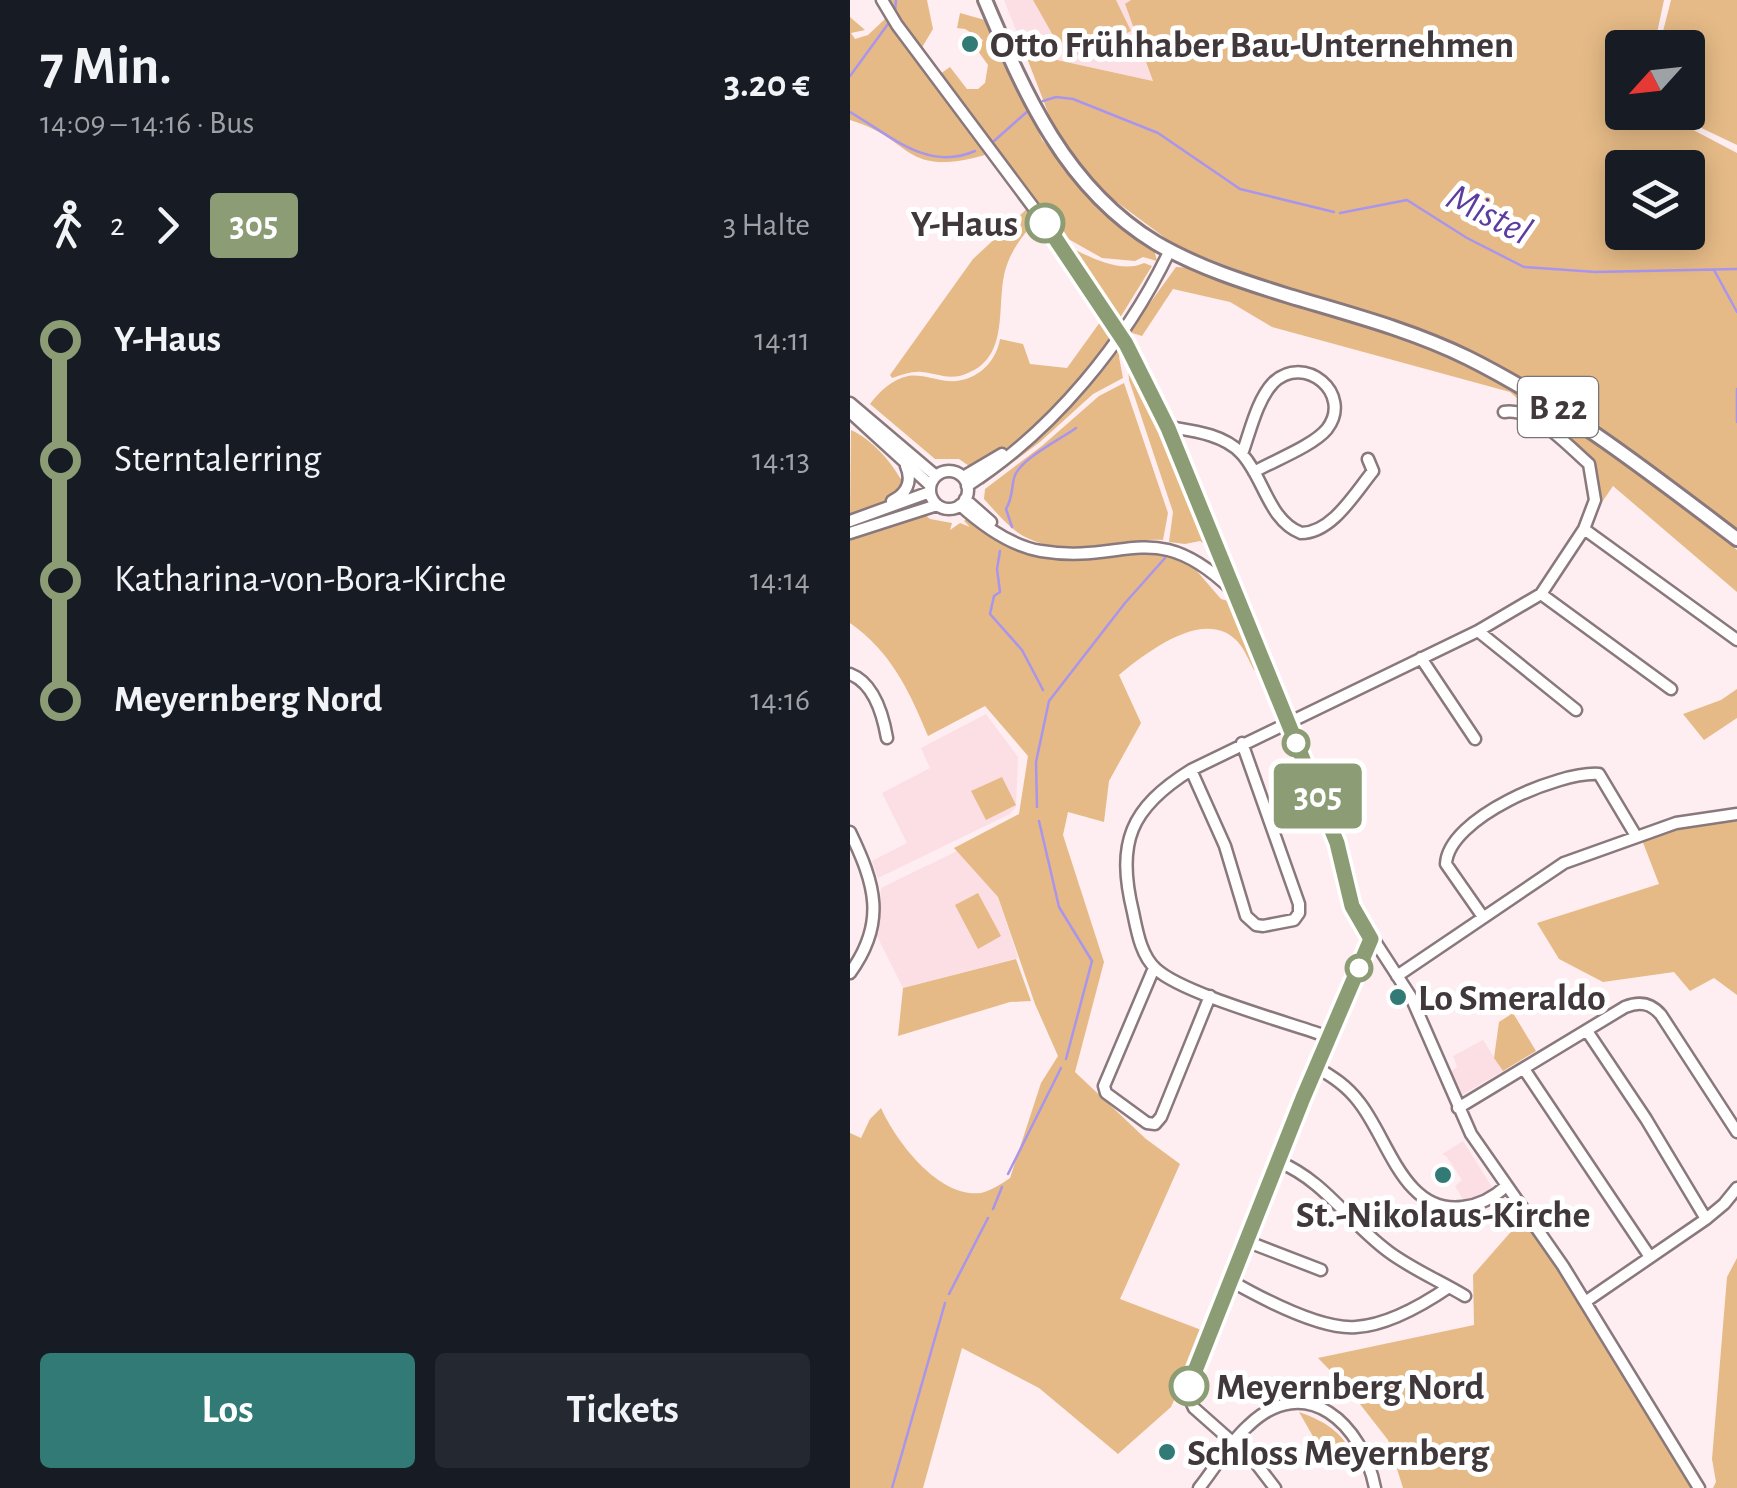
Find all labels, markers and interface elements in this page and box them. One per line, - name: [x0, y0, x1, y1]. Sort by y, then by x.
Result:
- place label: Otto Frühhaber Bau-Unternehmen: [990, 27, 1514, 65]
- north arrow: [1605, 30, 1705, 130]
- map controls: [1605, 30, 1705, 250]
- marker: Otto Frühhaber Bau-Unternehmen: [959, 33, 981, 55]
- text: 7 Min.: [40, 39, 172, 94]
- text: 3.20 €: [724, 66, 810, 104]
- text: 14:09 – 14:16 · Bus: [40, 107, 254, 139]
- button: layers: [1605, 150, 1705, 250]
- water label: Mistel: [1440, 177, 1538, 253]
- icon: walk: [40, 198, 95, 253]
- icon: forward: [140, 198, 195, 253]
- marker: Y-Haus: [1026, 204, 1064, 242]
- place label: Y-Haus: [911, 206, 1018, 244]
- text: 305: [230, 208, 278, 243]
- text: 2: [110, 209, 125, 241]
- text: 3 Halte: [723, 209, 810, 241]
- text: Y-Haus: [114, 321, 221, 359]
- text: 14:11: [754, 324, 810, 356]
- road number: B 22: [1518, 377, 1598, 437]
- text: Sterntalerring: [114, 441, 321, 479]
- text: 14:13: [752, 444, 810, 476]
- text: Katharina-von-Bora-Kirche: [114, 561, 507, 599]
- text: 14:14: [750, 564, 810, 596]
- text: Meyernberg Nord: [114, 681, 382, 719]
- text: 14:16: [750, 684, 810, 716]
- unlabelled marker: [1283, 730, 1309, 756]
- line badge: 305: [1260, 764, 1376, 828]
- text: 305: [1294, 779, 1342, 814]
- unlabelled marker: [1346, 955, 1372, 981]
- place label: Lo Smeraldo: [1418, 980, 1606, 1018]
- marker: Lo Smeraldo: [1387, 986, 1409, 1008]
- marker: St.-Nikolaus-Kirche: [1432, 1164, 1454, 1186]
- place label: St.-Nikolaus-Kirche: [1296, 1197, 1590, 1235]
- button: Los: [40, 1353, 415, 1468]
- button: Tickets: [435, 1353, 810, 1468]
- marker: Meyernberg Nord: [1170, 1367, 1208, 1405]
- place label: Meyernberg Nord: [1216, 1369, 1484, 1407]
- place label: Schloss Meyernberg: [1187, 1435, 1490, 1473]
- marker: Schloss Meyernberg: [1156, 1441, 1178, 1463]

